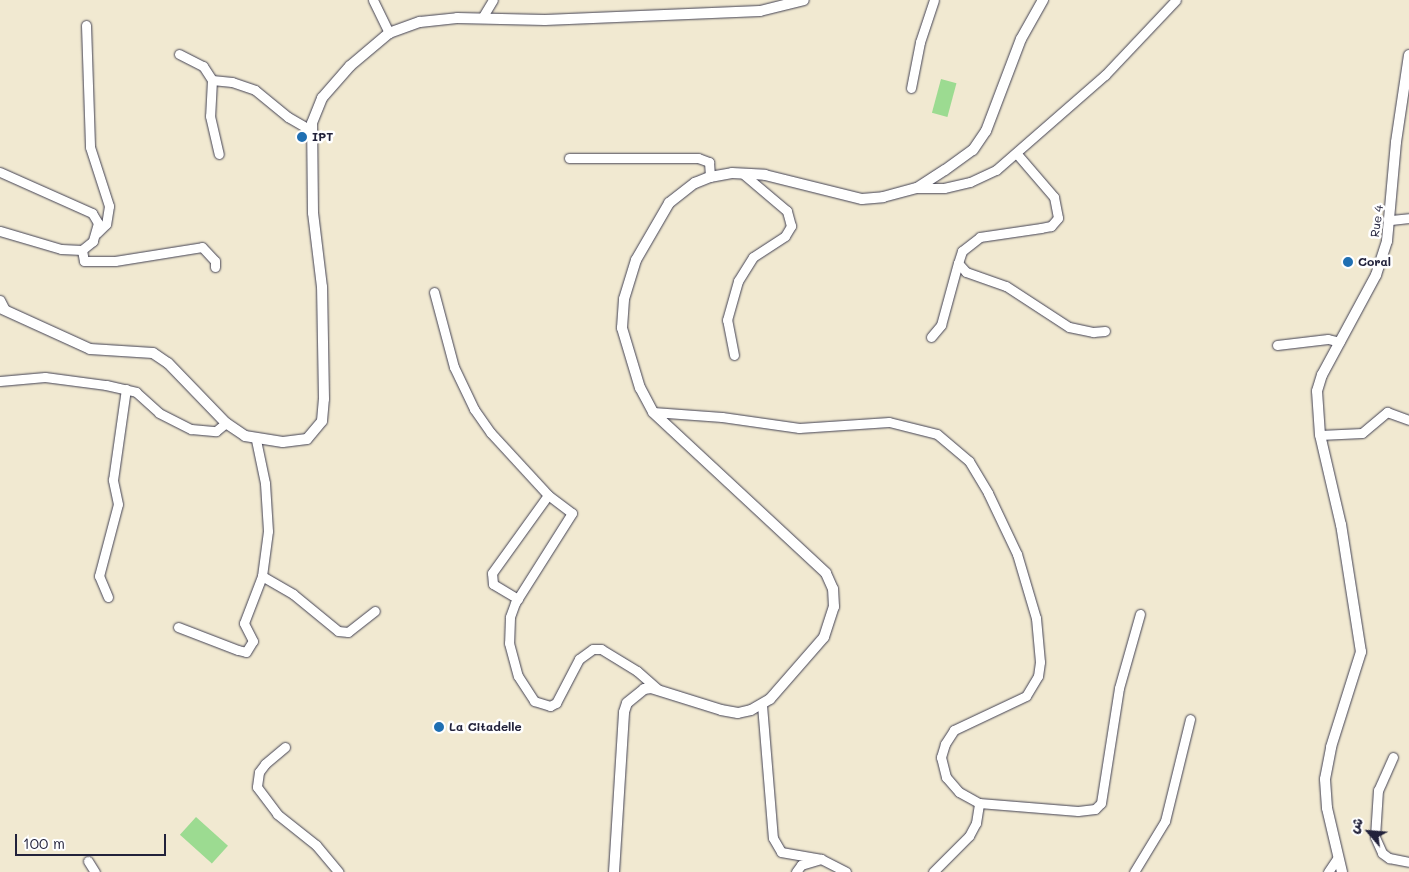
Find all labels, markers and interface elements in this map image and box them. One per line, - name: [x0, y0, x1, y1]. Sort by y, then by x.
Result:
- place label: IPT: [312, 130, 333, 144]
- marker: IPT: [296, 131, 308, 143]
- street label: Rue 4: [1368, 204, 1386, 238]
- place label: Coral: [1358, 255, 1391, 269]
- marker: Coral: [1342, 256, 1354, 268]
- place label: La Citadelle: [449, 720, 522, 734]
- marker: La Citadelle: [433, 721, 445, 733]
- north arrow: [1344, 807, 1394, 857]
- text: ش: [1343, 814, 1367, 836]
- scale bar: [18, 824, 169, 856]
- text: 100 m: [23, 833, 65, 853]

